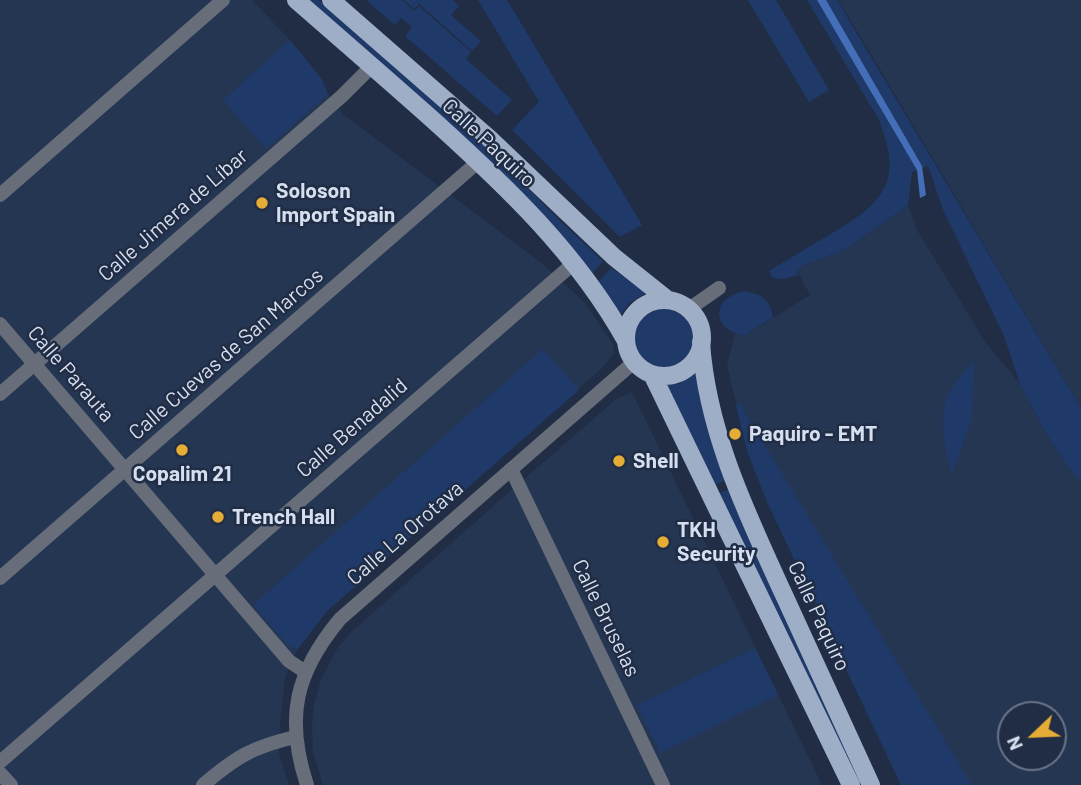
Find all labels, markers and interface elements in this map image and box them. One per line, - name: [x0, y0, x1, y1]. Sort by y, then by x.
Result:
- street label: Calle Paquiro: [437, 93, 541, 193]
- street label: Calle Jimera de Líbar: [93, 143, 253, 287]
- place label: Soloson Import Spain: [276, 178, 395, 228]
- marker: Soloson Import Spain: [254, 195, 270, 211]
- street label: Calle Cuevas de San Marcos: [124, 263, 328, 445]
- street label: Calle Parauta: [22, 321, 120, 427]
- street label: Calle Benadalid: [291, 373, 413, 483]
- place label: Paquiro - EMT: [749, 421, 877, 447]
- marker: Paquiro - EMT: [727, 426, 743, 442]
- marker: Copalim 21: [174, 442, 190, 458]
- place label: Shell: [633, 448, 679, 474]
- marker: Shell: [611, 453, 627, 469]
- place label: Copalim 21: [133, 461, 231, 487]
- street label: Calle La Orotava: [342, 476, 468, 590]
- place label: Trench Hall: [232, 504, 335, 530]
- marker: Trench Hall: [210, 509, 226, 525]
- place label: TKH Security: [677, 517, 756, 567]
- marker: TKH Security: [655, 534, 671, 550]
- street label: Calle Bruselas: [567, 555, 645, 681]
- street label: Calle Paquiro: [783, 557, 855, 675]
- north arrow: [997, 701, 1067, 771]
- text: N: [1001, 733, 1027, 754]

